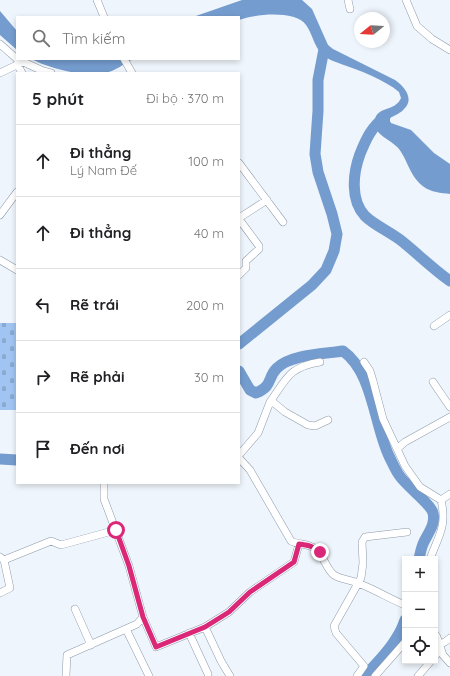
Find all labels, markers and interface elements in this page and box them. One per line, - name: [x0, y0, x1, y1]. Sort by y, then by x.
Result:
- north arrow: [354, 12, 390, 48]
- search box: [16, 16, 240, 60]
- icon: search: [30, 27, 52, 49]
- text: Tìm kiếm: [62, 29, 125, 48]
- text: 5 phút: [32, 88, 84, 109]
- text: Đi bộ · 370 m: [146, 90, 224, 106]
- text: Đi thẳng: [70, 143, 131, 162]
- icon: ahead: [32, 150, 54, 172]
- text: 100 m: [188, 153, 224, 169]
- text: Lý Nam Đế: [70, 162, 137, 178]
- icon: ahead: [32, 222, 54, 244]
- text: Đi thẳng: [70, 223, 131, 242]
- text: 40 m: [194, 225, 224, 241]
- icon: left: [32, 294, 54, 316]
- text: Rẽ trái: [70, 295, 119, 314]
- text: 200 m: [186, 297, 224, 313]
- icon: right: [32, 366, 54, 388]
- text: Rẽ phải: [70, 367, 124, 386]
- text: 30 m: [194, 369, 224, 385]
- icon: arrive: [32, 438, 54, 460]
- text: Đến nơi: [70, 439, 125, 458]
- route start: [107, 521, 125, 539]
- route end: [311, 543, 329, 561]
- map controls: [402, 556, 438, 664]
- button: +: [402, 556, 438, 592]
- button: −: [402, 592, 438, 628]
- button: locate: [402, 628, 438, 664]

